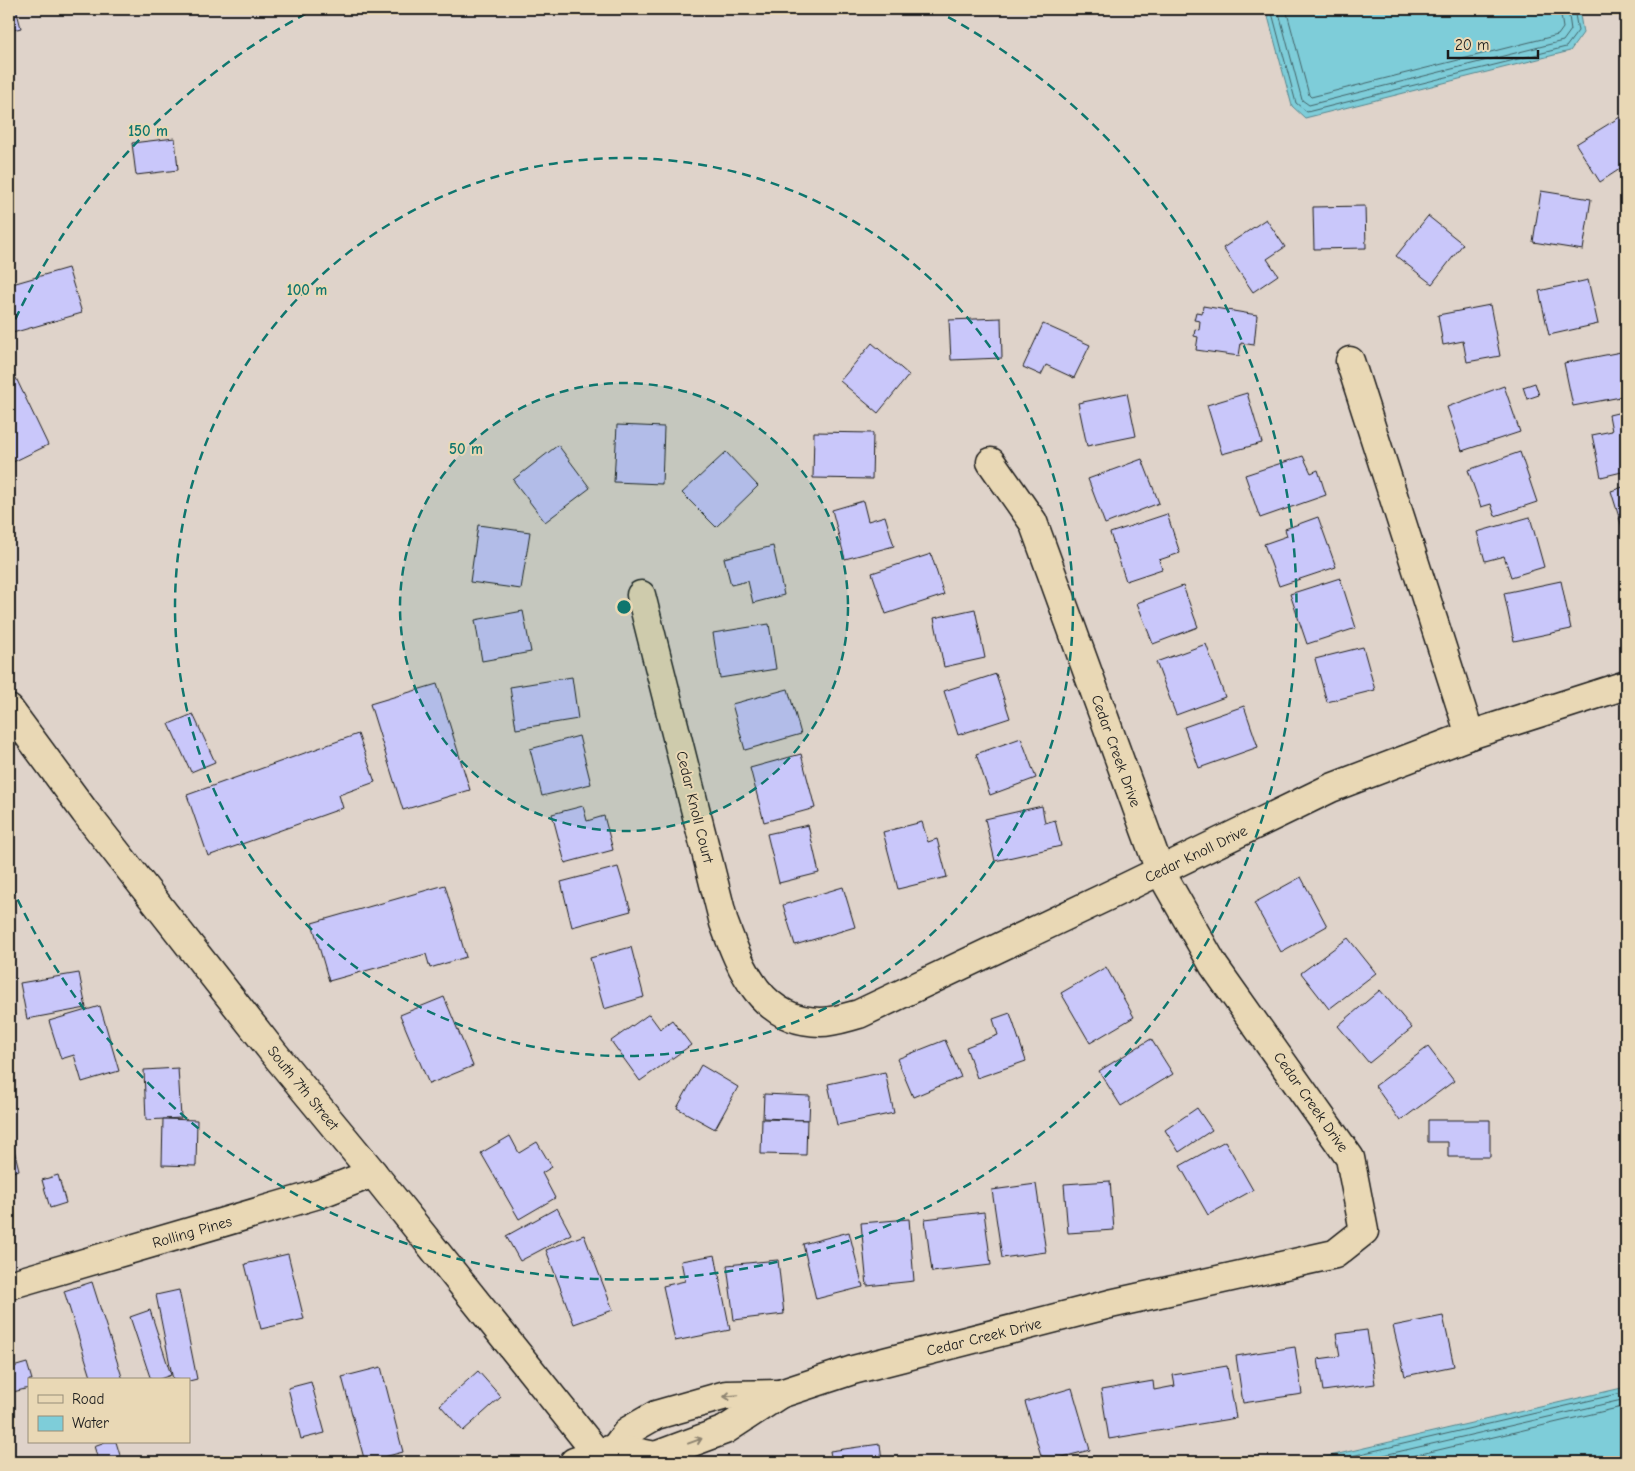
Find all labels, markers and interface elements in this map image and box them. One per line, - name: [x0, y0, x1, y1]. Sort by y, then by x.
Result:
- scale bar: [1448, 28, 1538, 60]
- text: 20 m: [1455, 36, 1489, 54]
- text: 150 m: [128, 122, 168, 140]
- text: 100 m: [287, 281, 327, 299]
- text: 50 m: [449, 440, 483, 458]
- centre of rings: [615, 598, 633, 616]
- street label: Cedar Creek Drive: [1087, 693, 1145, 810]
- street label: Cedar Knoll Court: [672, 749, 718, 865]
- street label: Cedar Knoll Drive: [1142, 821, 1251, 887]
- street label: South 7th Street: [264, 1042, 343, 1134]
- street label: Cedar Creek Drive: [1270, 1049, 1352, 1156]
- street label: Rolling Pines: [150, 1212, 234, 1252]
- street label: Cedar Creek Drive: [925, 1314, 1044, 1360]
- legend: [28, 1378, 190, 1444]
- text: Road: [72, 1390, 104, 1408]
- one-way arrow: [724, 1391, 740, 1400]
- text: Water: [72, 1414, 109, 1432]
- one-way arrow: [687, 1436, 702, 1445]

